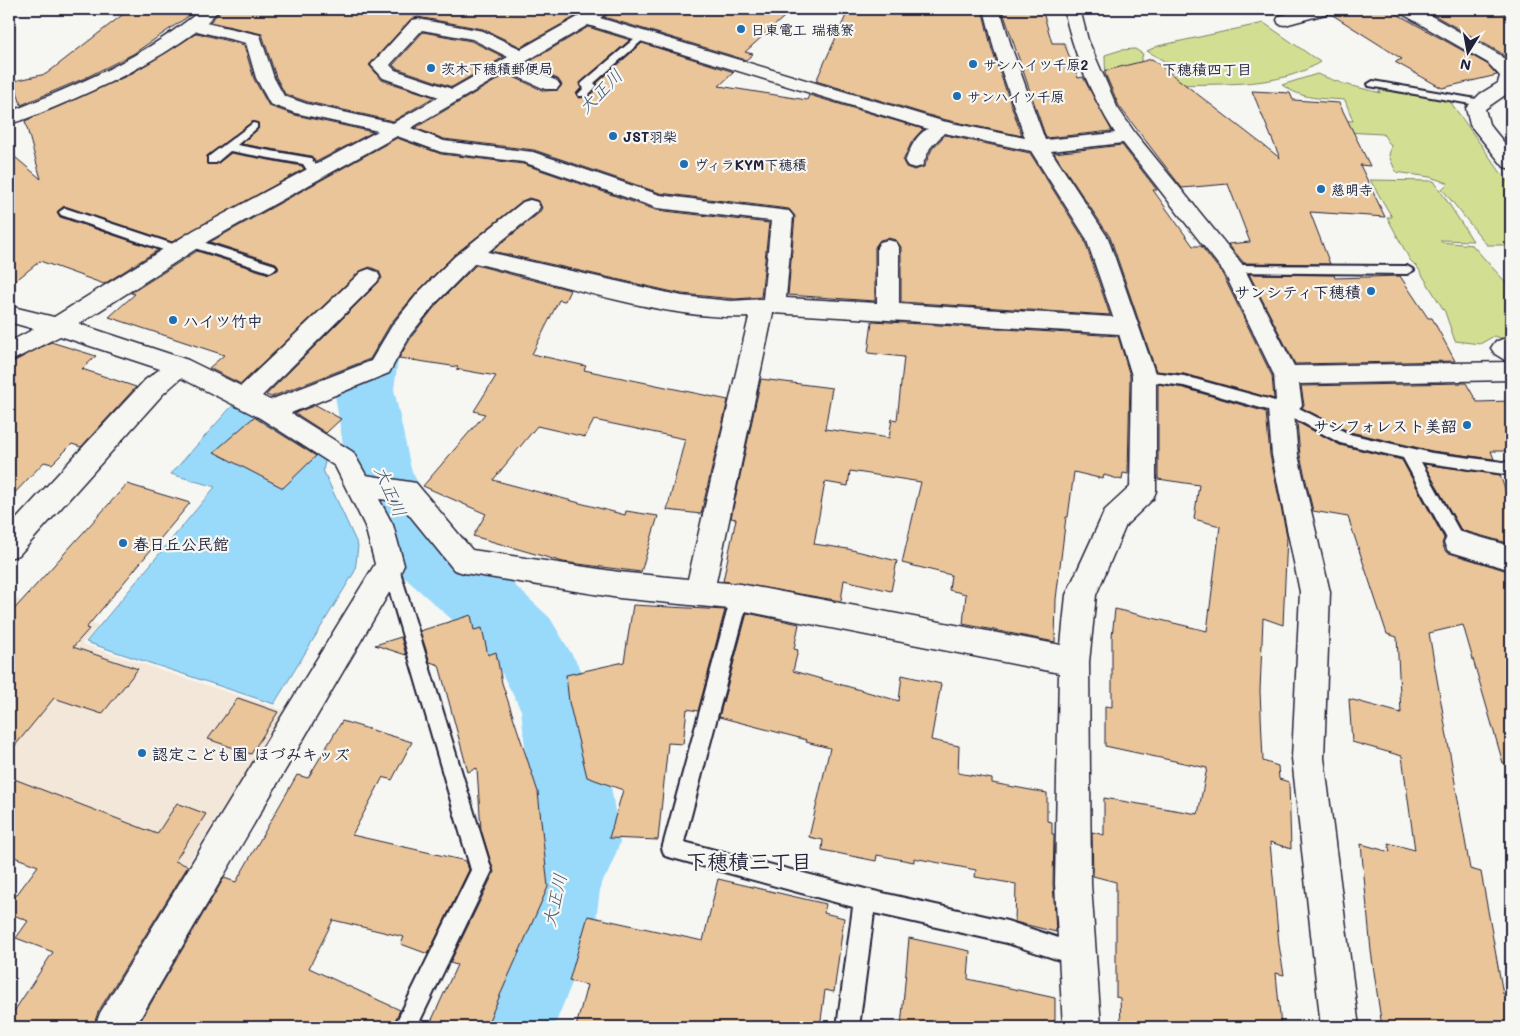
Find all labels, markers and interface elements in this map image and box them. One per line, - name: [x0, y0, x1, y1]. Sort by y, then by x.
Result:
- place label: 日東電工 瑞穂寮: [751, 20, 854, 39]
- marker: 日東電工 瑞穂寮: [735, 23, 747, 35]
- north arrow: [1442, 28, 1492, 78]
- place label: サンハイツ千原2: [983, 55, 1088, 74]
- text: N: [1458, 55, 1472, 76]
- marker: サンハイツ千原2: [967, 58, 979, 70]
- place label: 茨木下穂積郵便局: [441, 59, 553, 78]
- district label: 下穂積四丁目: [1162, 59, 1252, 79]
- marker: 茨木下穂積郵便局: [425, 62, 437, 74]
- water label: 大正川: [572, 63, 628, 119]
- place label: サンハイツ千原: [967, 87, 1064, 106]
- marker: サンハイツ千原: [951, 90, 963, 102]
- place label: JST羽柴: [623, 127, 677, 146]
- marker: JST羽柴: [607, 130, 619, 142]
- place label: ヴィラKYM下穂積: [694, 155, 806, 174]
- marker: ヴィラKYM下穂積: [678, 158, 690, 170]
- place label: 慈明寺: [1331, 180, 1373, 199]
- marker: 慈明寺: [1315, 183, 1327, 195]
- place label: サンシティ下穂積: [1234, 281, 1361, 302]
- marker: サンシティ下穂積: [1365, 285, 1377, 297]
- place label: ハイツ竹中: [183, 310, 263, 331]
- marker: ハイツ竹中: [167, 314, 179, 326]
- place label: サンフォレスト美韶: [1313, 415, 1457, 436]
- marker: サンフォレスト美韶: [1461, 419, 1473, 431]
- water label: 大正川: [369, 461, 413, 521]
- place label: 春日丘公民館: [133, 533, 229, 554]
- marker: 春日丘公民館: [117, 537, 129, 549]
- place label: 認定こども園 ほづみキッズ: [152, 743, 350, 764]
- marker: 認定こども園 ほづみキッズ: [136, 747, 148, 759]
- district label: 下穂積三丁目: [686, 847, 812, 874]
- water label: 大正川: [536, 871, 572, 929]

